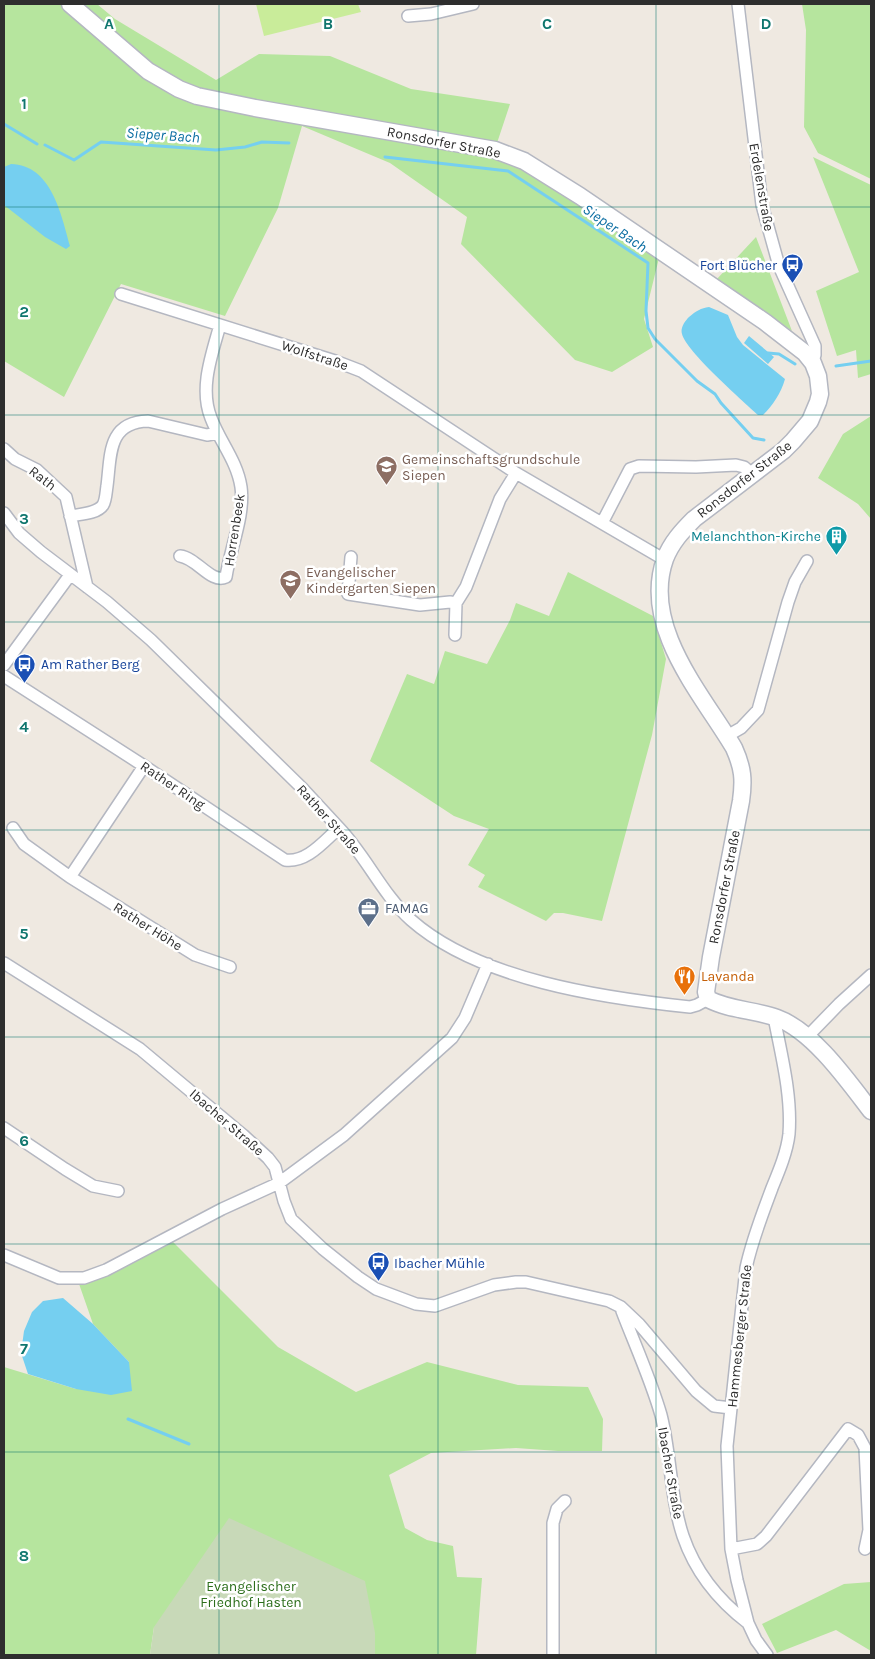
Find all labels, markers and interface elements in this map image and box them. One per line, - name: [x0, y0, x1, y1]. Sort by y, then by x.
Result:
- text: A: [104, 14, 114, 33]
- text: B: [323, 14, 333, 33]
- text: C: [542, 14, 552, 33]
- text: D: [761, 14, 772, 33]
- text: 1: [21, 94, 27, 113]
- water label: Sieper Bach: [126, 123, 200, 147]
- street label: Ronsdorfer Straße: [386, 123, 502, 162]
- street label: Erdelenstraße: [745, 142, 778, 232]
- water label: Sieper Bach: [579, 200, 651, 256]
- bus stop icon: Fort Blücher: [781, 253, 805, 284]
- place label: Fort Blücher: [700, 257, 778, 274]
- text: 2: [19, 302, 29, 321]
- street label: Wolfstraße: [279, 337, 350, 374]
- street label: Ronsdorfer Straße: [693, 437, 795, 522]
- place label: Gemeinschaftsgrundschule Siepen: [402, 451, 580, 484]
- school or university icon: Gemeinschaftsgrundschule Siepen: [374, 455, 398, 486]
- street label: Rath: [26, 462, 60, 494]
- street label: Horrenbeek: [220, 492, 249, 568]
- text: 3: [19, 509, 29, 528]
- building icon: Melanchthon-Kirche: [825, 524, 849, 555]
- place label: Melanchthon-Kirche: [691, 528, 821, 545]
- place label: Evangelischer Kindergarten Siepen: [306, 564, 436, 597]
- school or university icon: Evangelischer Kindergarten Siepen: [278, 568, 302, 599]
- bus stop icon: Am Rather Berg: [13, 652, 37, 683]
- place label: Am Rather Berg: [41, 656, 140, 673]
- text: 4: [19, 717, 29, 736]
- street label: Rather Ring: [137, 757, 209, 813]
- street label: Rather Straße: [293, 781, 364, 858]
- street label: Ronsdorfer Straße: [705, 829, 744, 945]
- office icon: FAMAG: [357, 896, 381, 927]
- street label: Rather Höhe: [110, 898, 185, 954]
- place label: FAMAG: [385, 900, 429, 917]
- text: 5: [19, 924, 29, 943]
- restaurant icon: Lavanda: [673, 964, 697, 995]
- place label: Lavanda: [701, 968, 754, 985]
- street label: Ibacher Straße: [186, 1085, 268, 1159]
- text: 6: [19, 1131, 29, 1150]
- bus stop icon: Ibacher Mühle: [366, 1251, 390, 1282]
- place label: Ibacher Mühle: [394, 1255, 485, 1272]
- street label: Hammesberger Straße: [724, 1264, 755, 1408]
- text: 7: [20, 1339, 28, 1358]
- street label: Ibacher Straße: [654, 1426, 687, 1521]
- text: 8: [19, 1546, 29, 1565]
- park label: Evangelischer Friedhof Hasten: [200, 1578, 302, 1611]

